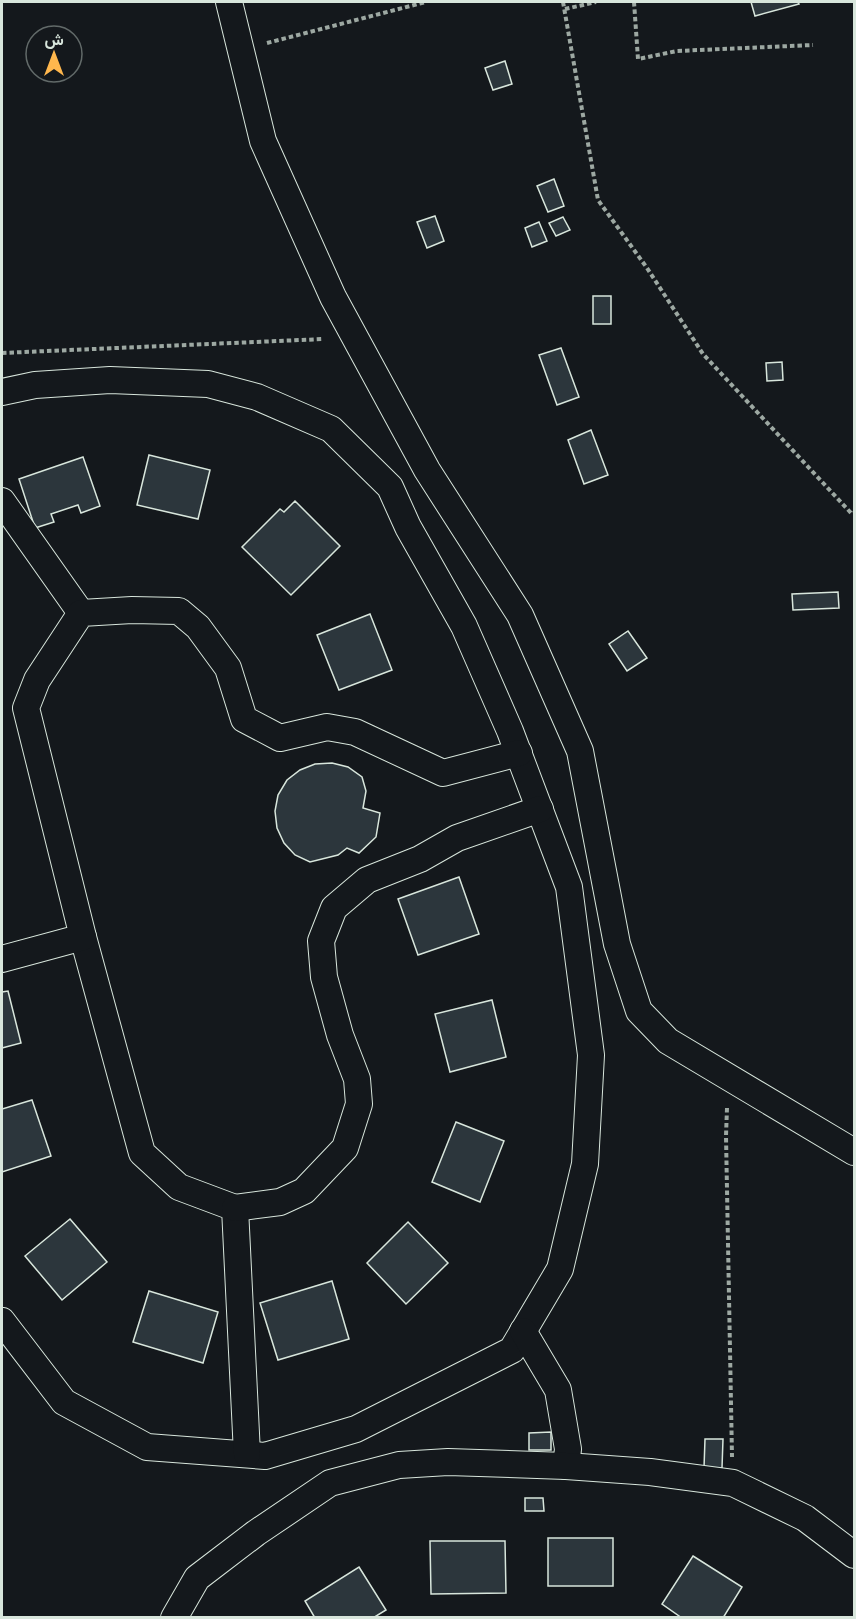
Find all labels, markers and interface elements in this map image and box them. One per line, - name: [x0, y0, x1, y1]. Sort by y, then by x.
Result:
- north arrow: [24, 24, 84, 84]
- text: ش: [44, 29, 64, 49]

